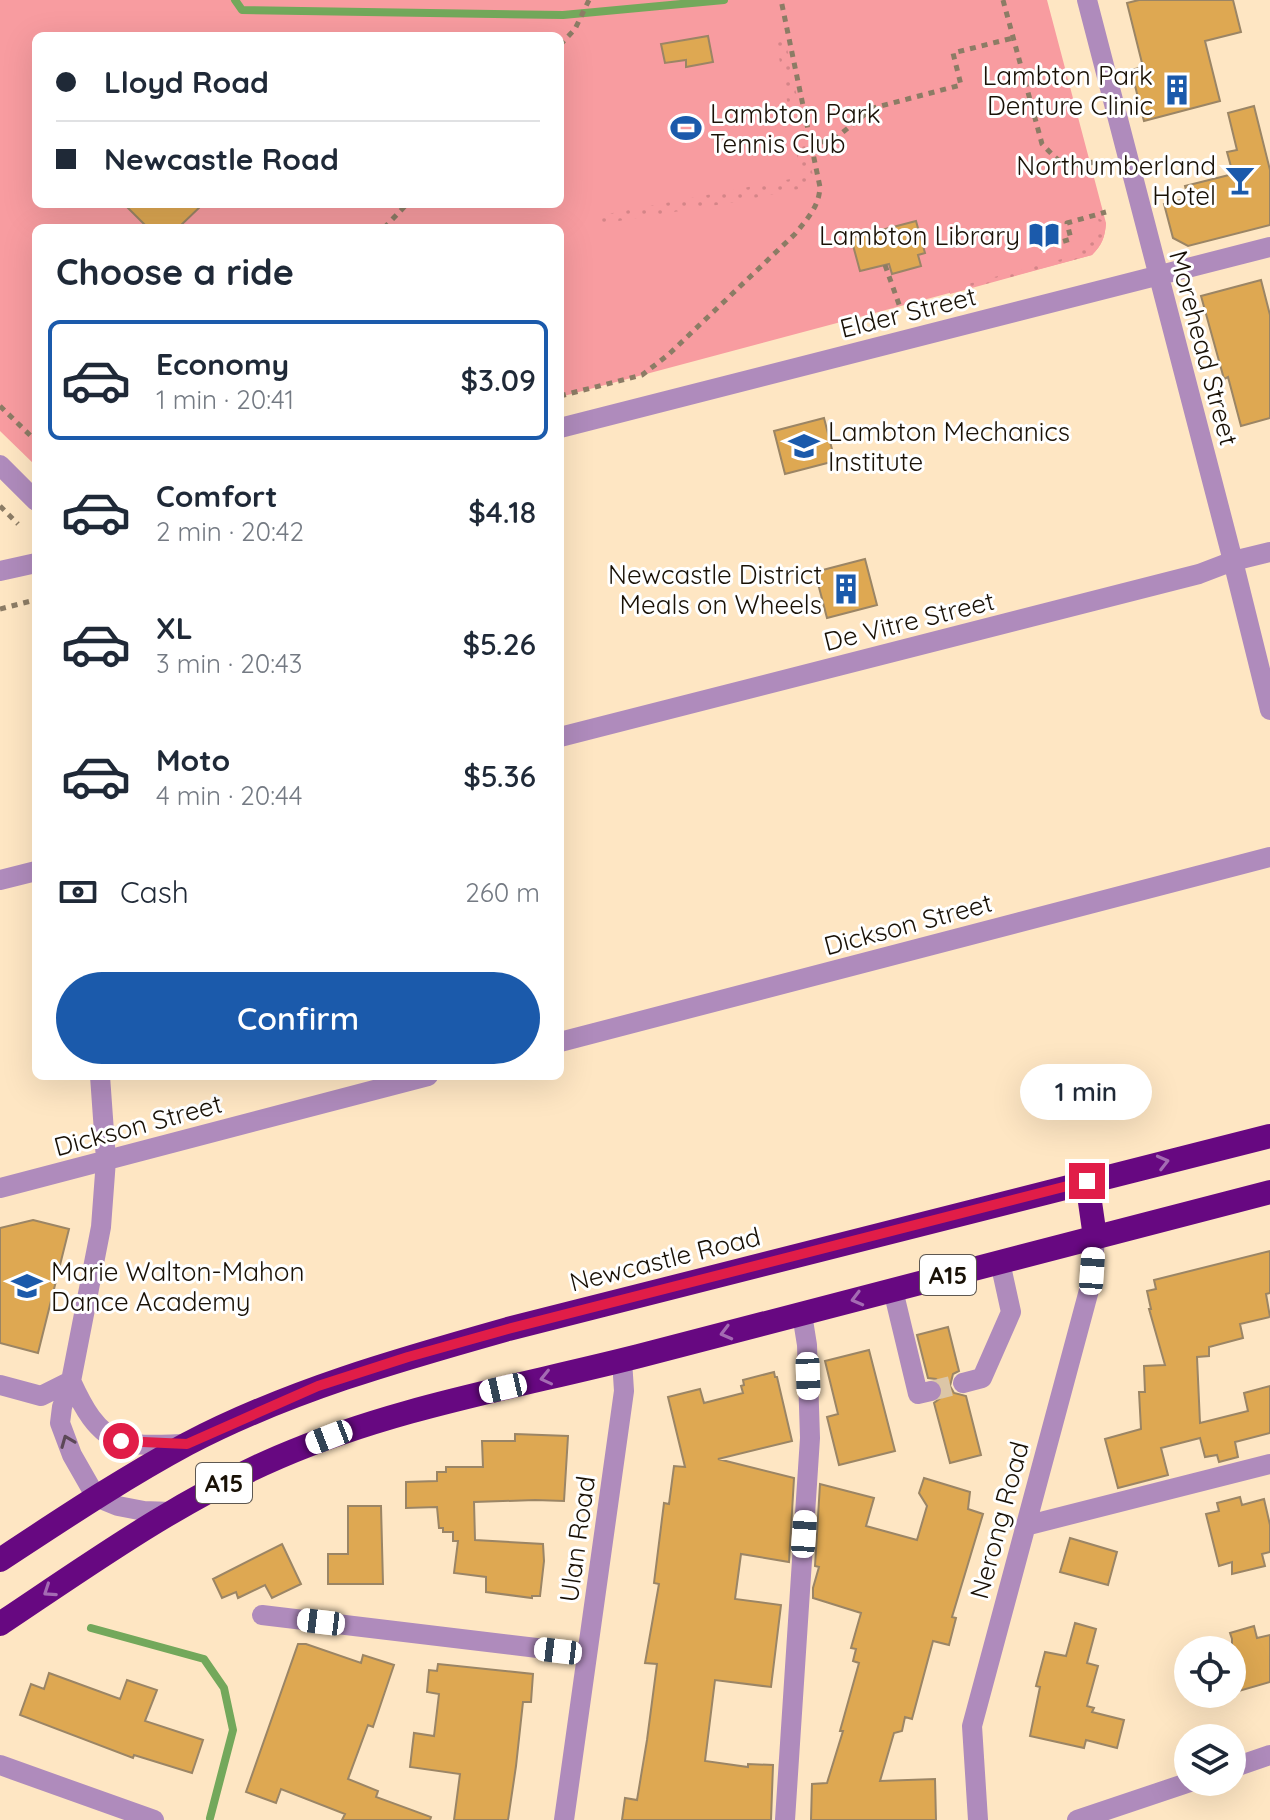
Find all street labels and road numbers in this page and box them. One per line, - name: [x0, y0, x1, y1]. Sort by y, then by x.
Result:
- street label: Morehead Street: [1162, 247, 1246, 449]
- street label: Elder Street: [837, 279, 979, 345]
- street label: De Vitre Street: [820, 584, 998, 658]
- street label: Dickson Street: [820, 886, 996, 962]
- street label: Dickson Street: [50, 1087, 226, 1163]
- street label: Newcastle Road: [566, 1219, 764, 1299]
- road number: A15: [920, 1255, 976, 1295]
- street label: Nerong Road: [962, 1438, 1036, 1602]
- road number: A15: [196, 1463, 252, 1503]
- street label: Ulan Road: [552, 1474, 602, 1604]

